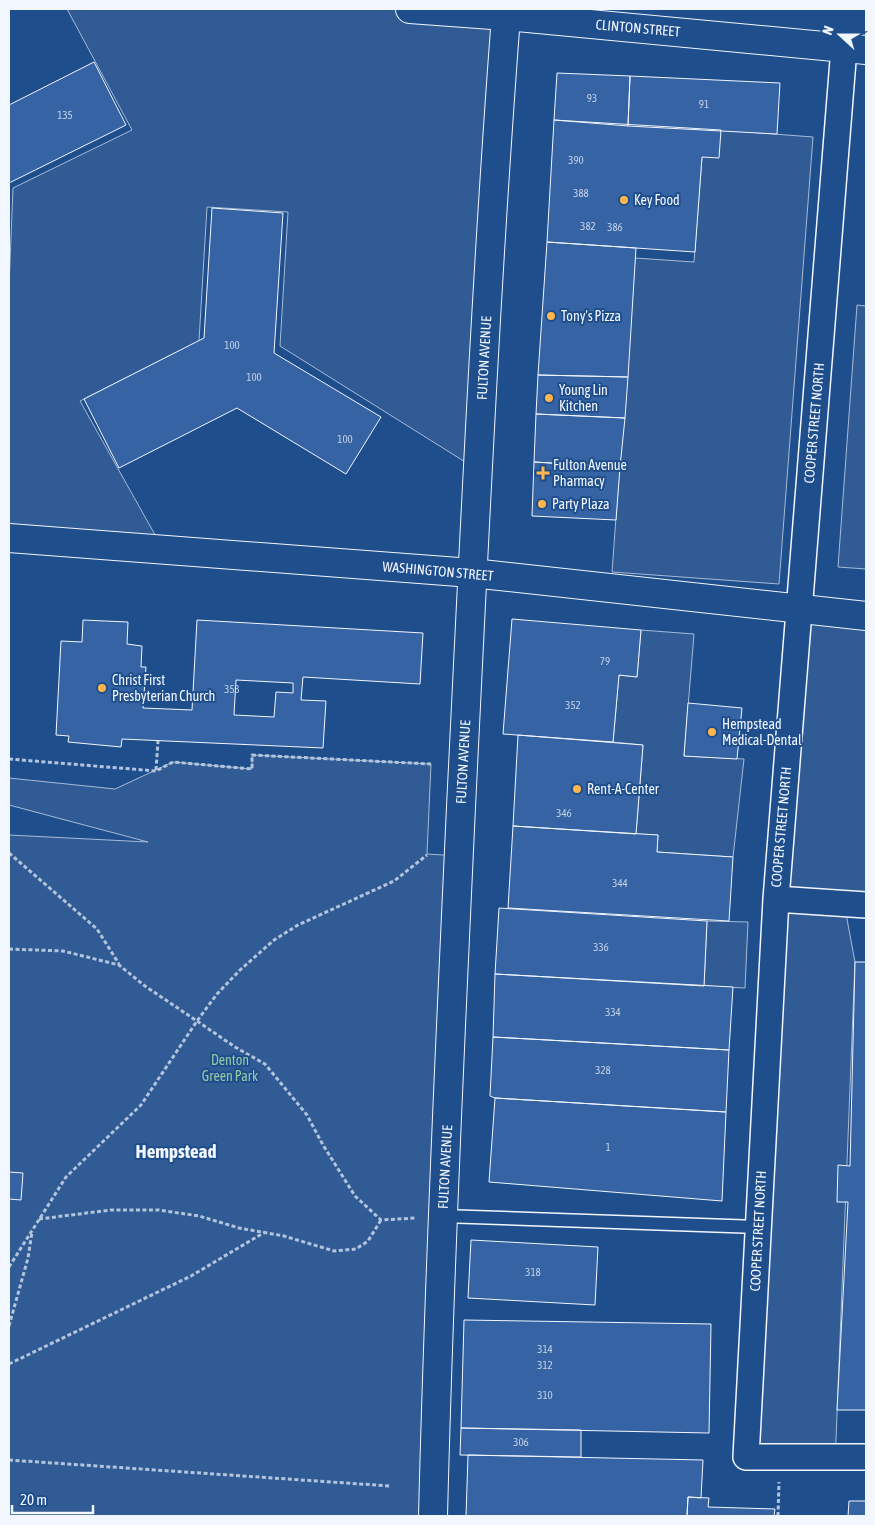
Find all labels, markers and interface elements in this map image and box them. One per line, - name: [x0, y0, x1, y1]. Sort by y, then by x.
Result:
- north arrow: [815, 10, 865, 60]
- street label: CLINTON STREET: [595, 16, 681, 40]
- text: N: [819, 24, 837, 37]
- house number: 93: [587, 92, 597, 104]
- house number: 91: [699, 98, 709, 110]
- house number: 135: [57, 109, 73, 121]
- house number: 390: [568, 154, 584, 166]
- house number: 388: [573, 187, 589, 199]
- place label: Key Food: [634, 192, 680, 208]
- marker: Key Food: [618, 194, 630, 206]
- house number: 382: [580, 220, 596, 232]
- house number: 386: [607, 221, 623, 233]
- place label: Tony's Pizza: [561, 308, 621, 324]
- marker: Tony's Pizza: [545, 310, 557, 322]
- street label: FULTON AVENUE: [474, 316, 494, 400]
- house number: 100: [224, 339, 240, 351]
- street label: COOPER STREET NORTH: [801, 362, 827, 484]
- house number: 100: [246, 371, 262, 383]
- place label: Young Lin Kitchen: [559, 382, 608, 414]
- marker: Young Lin Kitchen: [543, 392, 555, 404]
- house number: 100: [337, 433, 353, 445]
- place label: Fulton Avenue Pharmacy: [553, 457, 627, 489]
- marker: Fulton Avenue Pharmacy: [537, 467, 549, 479]
- place label: Party Plaza: [552, 496, 609, 512]
- marker: Party Plaza: [536, 498, 548, 510]
- street label: WASHINGTON STREET: [382, 558, 494, 584]
- house number: 79: [600, 655, 610, 667]
- place label: Christ First Presbyterian Church: [112, 672, 215, 704]
- marker: Christ First Presbyterian Church: [96, 682, 108, 694]
- house number: 353: [224, 683, 240, 695]
- house number: 352: [565, 699, 581, 711]
- place label: Hempstead Medical-Dental: [722, 716, 802, 748]
- street label: FULTON AVENUE: [453, 720, 473, 804]
- marker: Hempstead Medical-Dental: [706, 726, 718, 738]
- street label: COOPER STREET NORTH: [768, 766, 794, 888]
- place label: Rent-A-Center: [587, 781, 660, 797]
- marker: Rent-A-Center: [571, 783, 583, 795]
- house number: 346: [556, 807, 572, 819]
- house number: 344: [612, 877, 628, 889]
- house number: 336: [593, 941, 609, 953]
- house number: 334: [605, 1006, 621, 1018]
- park label: Denton Green Park: [202, 1052, 258, 1084]
- house number: 328: [595, 1064, 611, 1076]
- street label: FULTON AVENUE: [435, 1125, 455, 1209]
- district label: Hempstead: [136, 1140, 216, 1162]
- house number: 1: [605, 1141, 611, 1153]
- street label: COOPER STREET NORTH: [747, 1170, 769, 1292]
- house number: 318: [525, 1266, 541, 1278]
- house number: 314: [537, 1343, 553, 1355]
- house number: 312: [537, 1359, 553, 1371]
- house number: 310: [537, 1389, 553, 1401]
- house number: 306: [513, 1436, 529, 1448]
- scale bar: [12, 1482, 94, 1514]
- text: 20 m: [20, 1491, 47, 1508]

